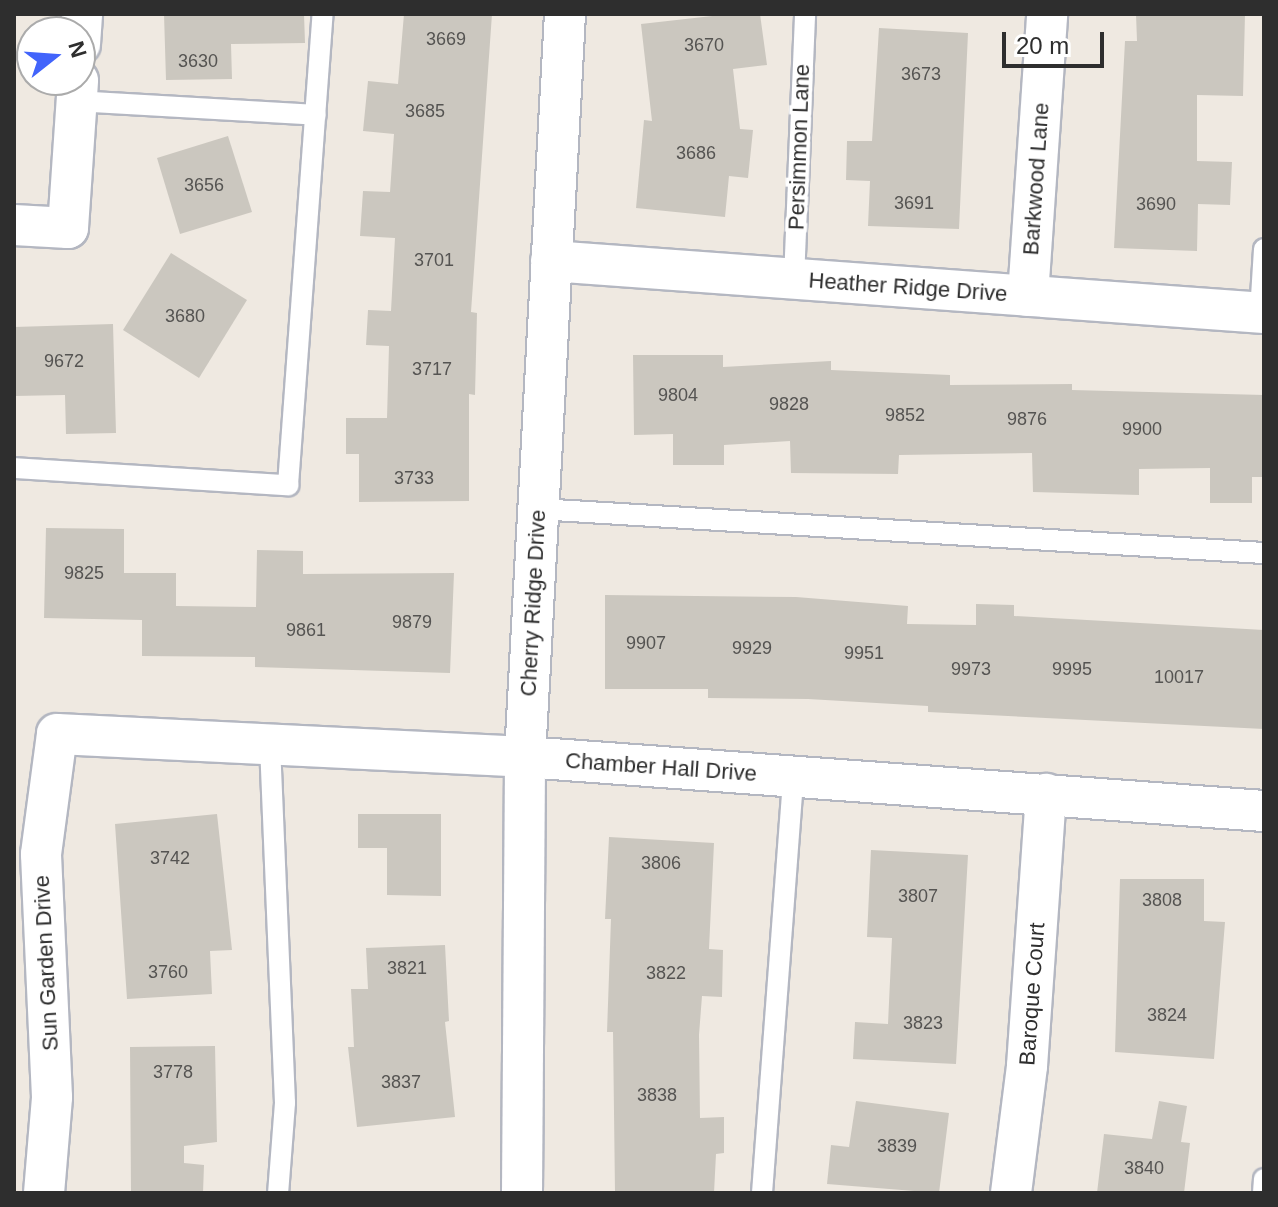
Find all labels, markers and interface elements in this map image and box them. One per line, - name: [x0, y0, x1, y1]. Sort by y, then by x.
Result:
- north arrow: [16, 16, 96, 96]
- scale bar: [1006, 16, 1108, 66]
- house number: 3669: [426, 28, 466, 50]
- text: 20 m: [1016, 32, 1069, 59]
- house number: 3670: [684, 34, 724, 56]
- text: N: [63, 38, 92, 61]
- house number: 3630: [178, 50, 218, 72]
- street label: Persimmon Lane: [783, 63, 815, 231]
- house number: 3673: [901, 63, 941, 85]
- house number: 3685: [405, 100, 445, 122]
- street label: Barkwood Lane: [1017, 102, 1055, 256]
- house number: 3686: [676, 142, 716, 164]
- house number: 3656: [184, 174, 224, 196]
- house number: 3691: [894, 192, 934, 214]
- house number: 3690: [1136, 193, 1176, 215]
- house number: 3701: [414, 249, 454, 271]
- street label: Heather Ridge Drive: [808, 267, 1008, 307]
- house number: 3680: [165, 305, 205, 327]
- house number: 9672: [44, 350, 84, 372]
- house number: 3717: [412, 358, 452, 380]
- house number: 9804: [658, 384, 698, 406]
- house number: 9828: [769, 393, 809, 415]
- house number: 9852: [885, 404, 925, 426]
- house number: 9876: [1007, 408, 1047, 430]
- house number: 9900: [1122, 418, 1162, 440]
- house number: 3733: [394, 467, 434, 489]
- street label: Cherry Ridge Drive: [515, 509, 551, 697]
- house number: 9825: [64, 562, 104, 584]
- house number: 9879: [392, 611, 432, 633]
- house number: 9861: [286, 619, 326, 641]
- house number: 9907: [626, 632, 666, 654]
- house number: 9929: [732, 637, 772, 659]
- house number: 9951: [844, 642, 884, 664]
- house number: 9973: [951, 658, 991, 680]
- house number: 9995: [1052, 658, 1092, 680]
- house number: 10017: [1154, 666, 1204, 688]
- street label: Chamber Hall Drive: [564, 747, 758, 787]
- house number: 3742: [150, 847, 190, 869]
- house number: 3806: [641, 852, 681, 874]
- street label: Sun Garden Drive: [28, 874, 64, 1052]
- house number: 3807: [898, 885, 938, 907]
- house number: 3808: [1142, 889, 1182, 911]
- street label: Baroque Court: [1014, 922, 1050, 1066]
- house number: 3821: [387, 957, 427, 979]
- house number: 3760: [148, 961, 188, 983]
- house number: 3822: [646, 962, 686, 984]
- house number: 3824: [1147, 1004, 1187, 1026]
- house number: 3823: [903, 1012, 943, 1034]
- house number: 3778: [153, 1061, 193, 1083]
- house number: 3837: [381, 1071, 421, 1093]
- house number: 3838: [637, 1084, 677, 1106]
- house number: 3839: [877, 1135, 917, 1157]
- house number: 3840: [1124, 1157, 1164, 1179]

